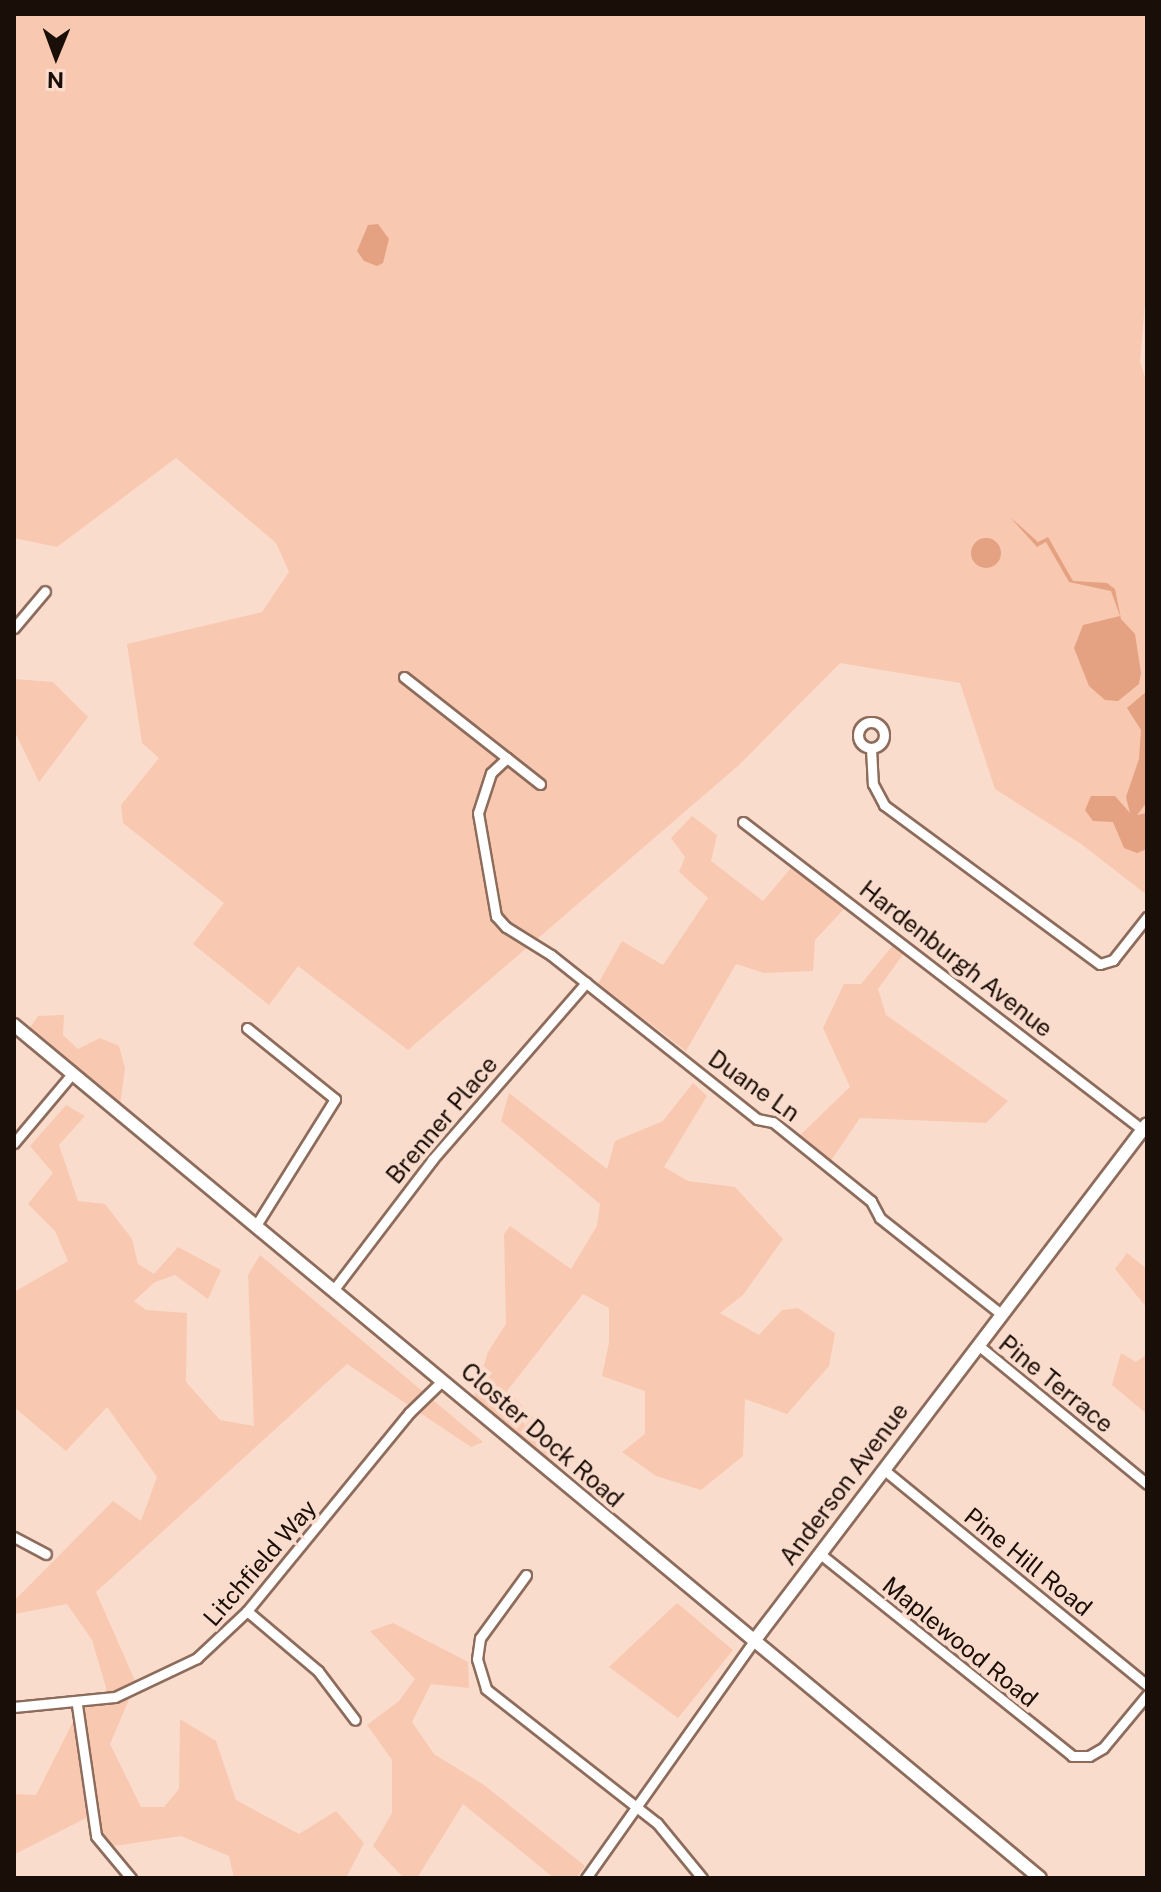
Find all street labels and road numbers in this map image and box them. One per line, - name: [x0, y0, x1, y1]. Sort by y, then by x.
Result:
- street label: Hardenburgh Avenue: [854, 875, 1058, 1043]
- street label: Duane Ln: [703, 1044, 805, 1128]
- street label: Brenner Place: [380, 1050, 504, 1190]
- street label: Pine Terrace: [993, 1329, 1119, 1439]
- street label: Closter Dock Road: [455, 1357, 629, 1513]
- street label: Anderson Avenue: [774, 1397, 914, 1571]
- street label: Litchfield Way: [197, 1494, 323, 1632]
- street label: Pine Hill Road: [958, 1502, 1098, 1622]
- street label: Maplewood Road: [877, 1571, 1043, 1713]

